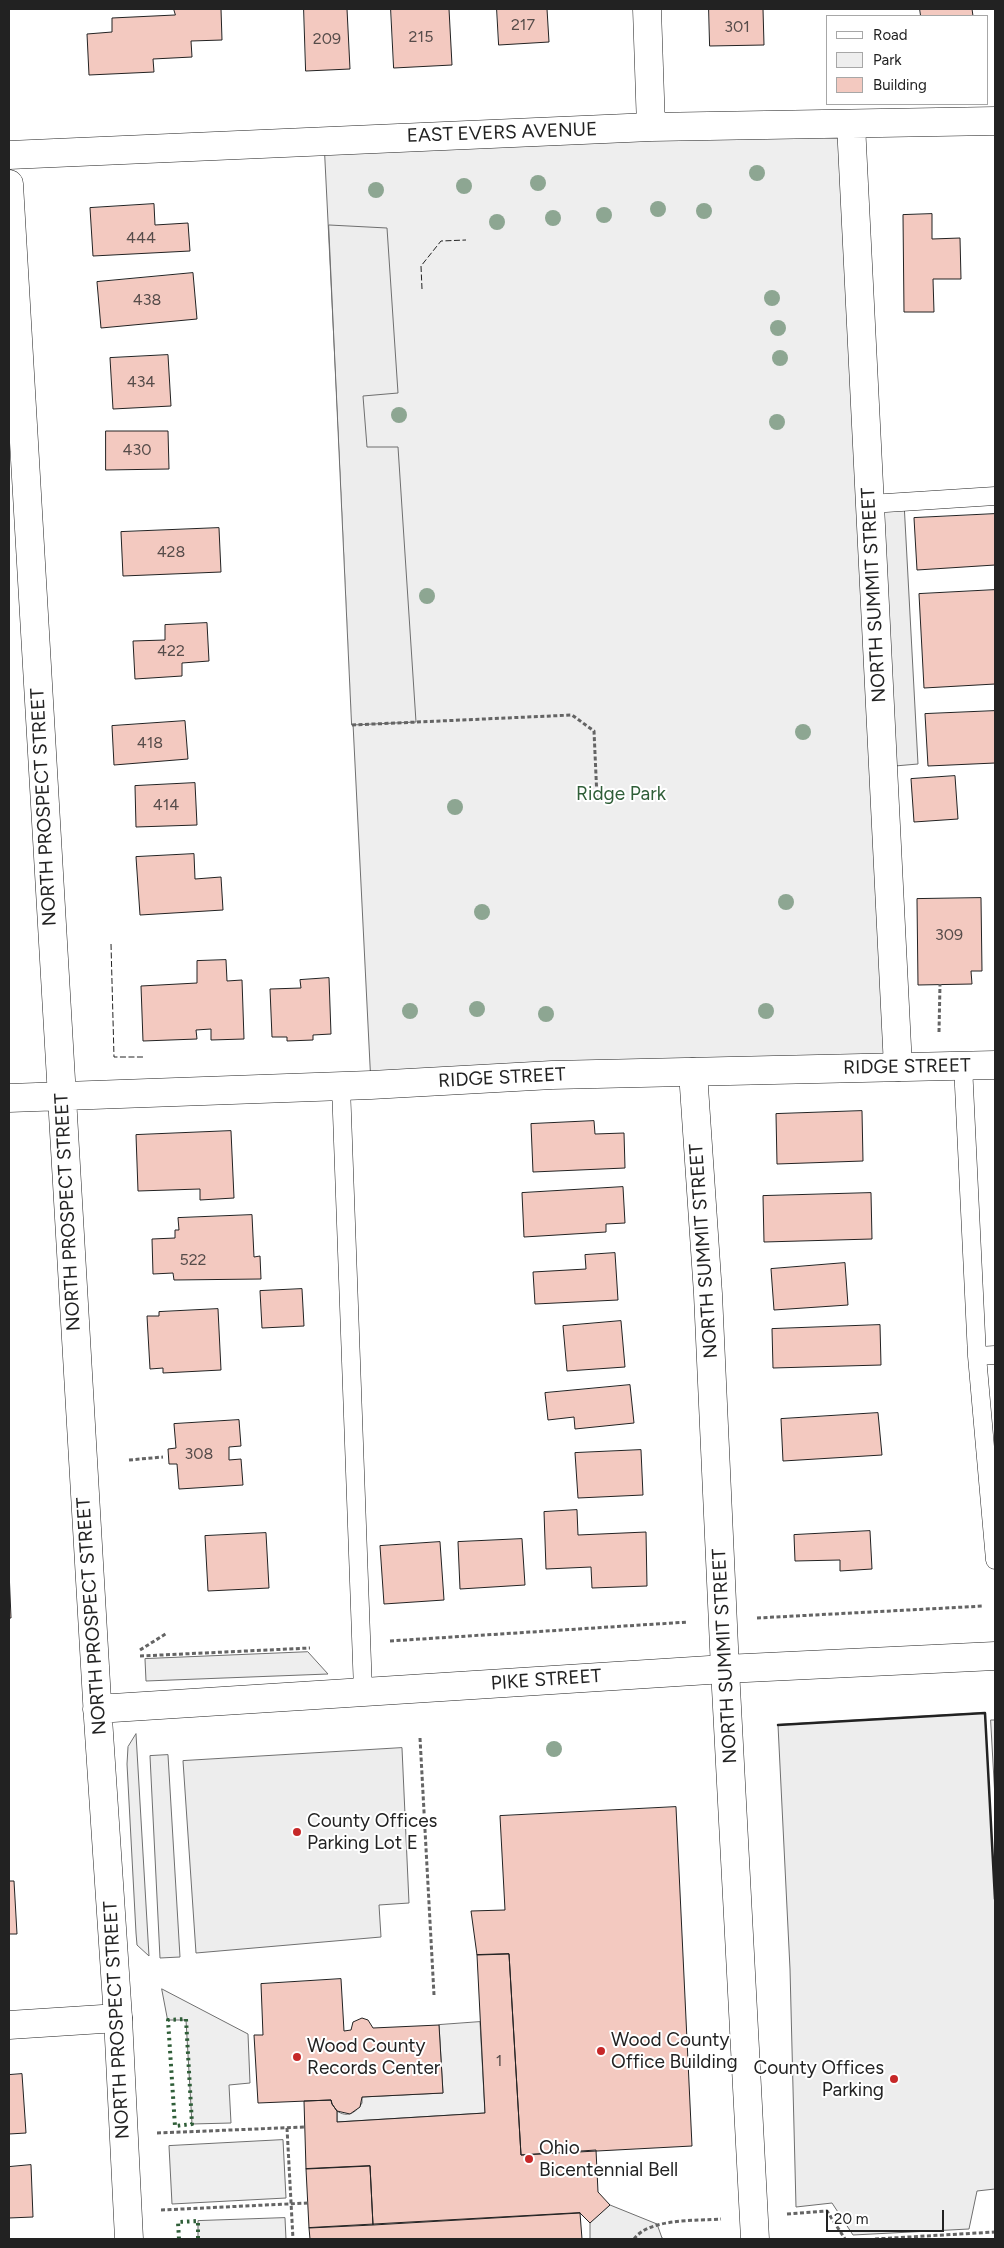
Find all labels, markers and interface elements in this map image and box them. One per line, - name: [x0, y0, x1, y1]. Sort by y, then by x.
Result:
- house number: 217: [511, 15, 535, 35]
- legend: [826, 15, 989, 105]
- house number: 301: [724, 17, 750, 37]
- text: Road: [873, 26, 908, 44]
- house number: 215: [409, 27, 433, 47]
- house number: 209: [313, 29, 341, 49]
- text: Park: [873, 51, 902, 69]
- text: Building: [873, 76, 927, 94]
- street label: EAST EVERS AVENUE: [406, 118, 598, 148]
- house number: 444: [126, 228, 156, 248]
- house number: 438: [133, 290, 161, 310]
- house number: 434: [127, 372, 155, 392]
- house number: 430: [123, 440, 151, 460]
- street label: NORTH SUMMIT STREET: [857, 487, 891, 703]
- house number: 428: [157, 542, 185, 562]
- house number: 422: [157, 641, 185, 661]
- street label: NORTH PROSPECT STREET: [26, 687, 62, 927]
- house number: 418: [137, 733, 163, 753]
- park label: Ridge Park: [576, 783, 666, 805]
- house number: 414: [153, 795, 179, 815]
- house number: 309: [935, 925, 963, 945]
- street label: RIDGE STREET: [843, 1054, 971, 1080]
- street label: RIDGE STREET: [438, 1063, 566, 1093]
- street label: NORTH PROSPECT STREET: [50, 1092, 86, 1332]
- street label: NORTH SUMMIT STREET: [685, 1143, 723, 1359]
- house number: 522: [179, 1250, 207, 1270]
- house number: 308: [185, 1444, 213, 1464]
- street label: NORTH PROSPECT STREET: [72, 1496, 112, 1736]
- street label: NORTH SUMMIT STREET: [708, 1548, 742, 1764]
- street label: PIKE STREET: [490, 1665, 602, 1695]
- place label: County Offices Parking Lot E: [307, 1810, 437, 1854]
- marker: County Offices Parking Lot E: [291, 1826, 303, 1838]
- street label: NORTH PROSPECT STREET: [99, 1900, 135, 2140]
- place label: Wood County Office Building: [611, 2029, 738, 2073]
- place label: Wood County Records Center: [307, 2035, 440, 2079]
- marker: Wood County Office Building: [595, 2045, 607, 2057]
- marker: Wood County Records Center: [291, 2051, 303, 2063]
- house number: 1: [496, 2051, 502, 2071]
- place label: County Offices Parking: [754, 2057, 884, 2101]
- marker: County Offices Parking: [888, 2073, 900, 2085]
- place label: Ohio Bicentennial Bell: [539, 2137, 678, 2181]
- marker: Ohio Bicentennial Bell: [523, 2153, 535, 2165]
- scale bar: [829, 2200, 946, 2232]
- text: 20 m: [834, 2210, 868, 2228]

